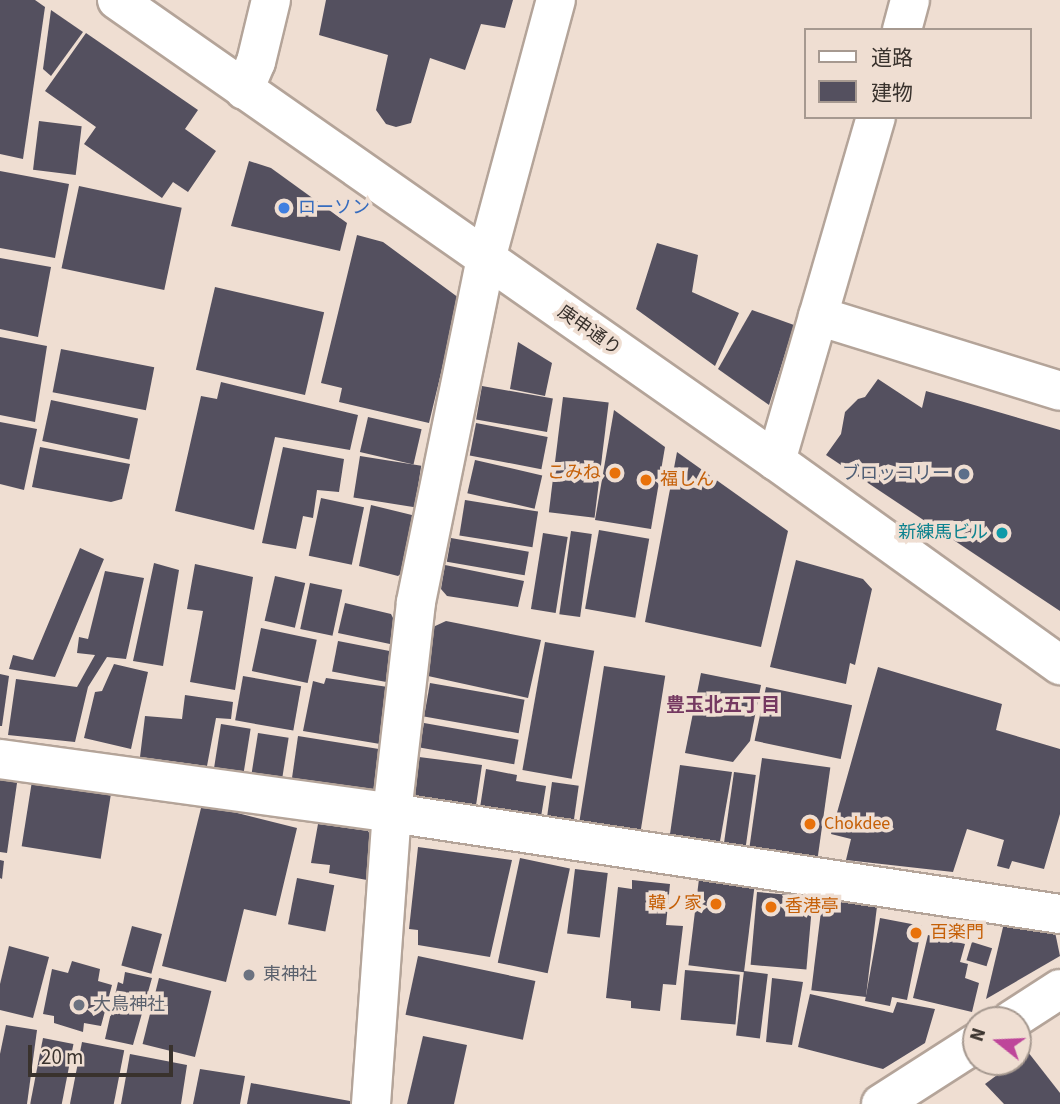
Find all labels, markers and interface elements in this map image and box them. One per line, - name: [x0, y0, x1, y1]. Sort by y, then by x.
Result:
- legend: [804, 28, 1032, 119]
- text: 道路: [871, 43, 913, 73]
- text: 建物: [871, 78, 913, 108]
- place label: ローソン: [298, 197, 370, 219]
- marker: ローソン: [276, 200, 292, 216]
- street label: 庚申通り: [553, 302, 625, 360]
- place label: こみね: [547, 462, 601, 484]
- place label: ブロッコリー: [842, 463, 950, 485]
- marker: こみね: [607, 465, 623, 481]
- marker: ブロッコリー: [956, 466, 972, 482]
- place label: 福しん: [660, 469, 714, 491]
- marker: 福しん: [638, 472, 654, 488]
- place label: 新練馬ビル: [898, 522, 988, 544]
- marker: 新練馬ビル: [994, 525, 1010, 541]
- district label: 豊玉北五丁目: [666, 695, 780, 717]
- place label: Chokdee: [824, 813, 890, 835]
- marker: Chokdee: [802, 816, 818, 832]
- place label: 韓ノ家: [648, 893, 702, 915]
- marker: 韓ノ家: [708, 896, 724, 912]
- place label: 香港亭: [785, 896, 839, 918]
- marker: 香港亭: [763, 899, 779, 915]
- place label: 百楽門: [930, 922, 984, 944]
- marker: 百楽門: [908, 925, 924, 941]
- place label: 東神社: [263, 964, 317, 986]
- marker: 東神社: [241, 967, 257, 983]
- place label: 大鳥神社: [93, 994, 165, 1016]
- marker: 大鳥神社: [71, 997, 87, 1013]
- north arrow: [962, 1006, 1032, 1076]
- text: N: [964, 1025, 993, 1045]
- scale bar: [32, 1030, 177, 1074]
- text: 20 m: [41, 1042, 83, 1072]

